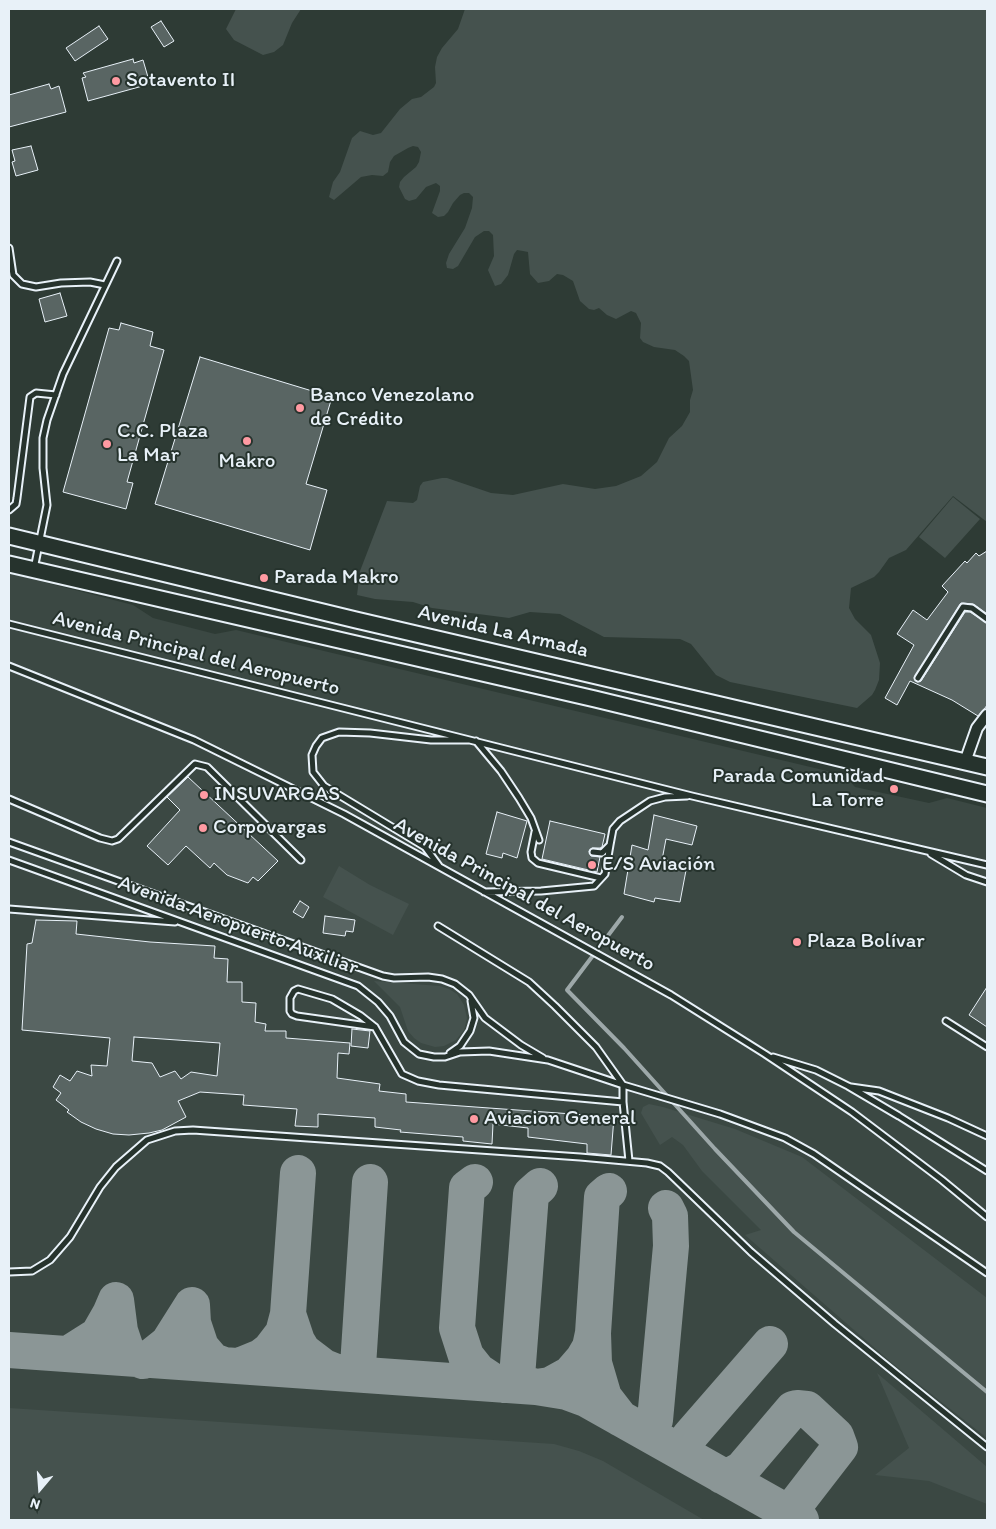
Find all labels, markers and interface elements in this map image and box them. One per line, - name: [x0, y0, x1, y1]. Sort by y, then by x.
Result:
- place label: Sotavento II: [126, 68, 235, 94]
- marker: Sotavento II: [110, 75, 122, 87]
- place label: Banco Venezolano de Crédito: [310, 383, 474, 433]
- marker: Banco Venezolano de Crédito: [294, 402, 306, 414]
- place label: C.C. Plaza La Mar: [117, 419, 208, 469]
- marker: Makro: [241, 435, 253, 447]
- marker: C.C. Plaza La Mar: [101, 438, 113, 450]
- place label: Makro: [219, 449, 275, 475]
- place label: Parada Makro: [274, 565, 399, 591]
- marker: Parada Makro: [258, 572, 270, 584]
- street label: Avenida La Armada: [415, 600, 591, 664]
- street label: Avenida Principal del Aeropuerto: [50, 606, 342, 702]
- place label: Parada Comunidad La Torre: [712, 764, 884, 814]
- place label: INSUVARGAS: [214, 782, 340, 808]
- marker: Parada Comunidad La Torre: [888, 783, 900, 795]
- marker: INSUVARGAS: [198, 789, 210, 801]
- street label: Avenida Principal del Aeropuerto: [389, 812, 659, 978]
- place label: Corpovargas: [213, 815, 327, 841]
- marker: Corpovargas: [197, 822, 209, 834]
- place label: E/S Aviación: [602, 852, 715, 878]
- marker: E/S Aviación: [586, 859, 598, 871]
- street label: Avenida Aeropuerto Auxiliar: [114, 871, 362, 981]
- place label: Plaza Bolívar: [807, 929, 925, 955]
- marker: Plaza Bolívar: [791, 936, 803, 948]
- place label: Aviacion General: [484, 1106, 636, 1132]
- marker: Aviacion General: [468, 1113, 480, 1125]
- north arrow: [15, 1464, 65, 1514]
- text: N: [28, 1494, 42, 1513]

